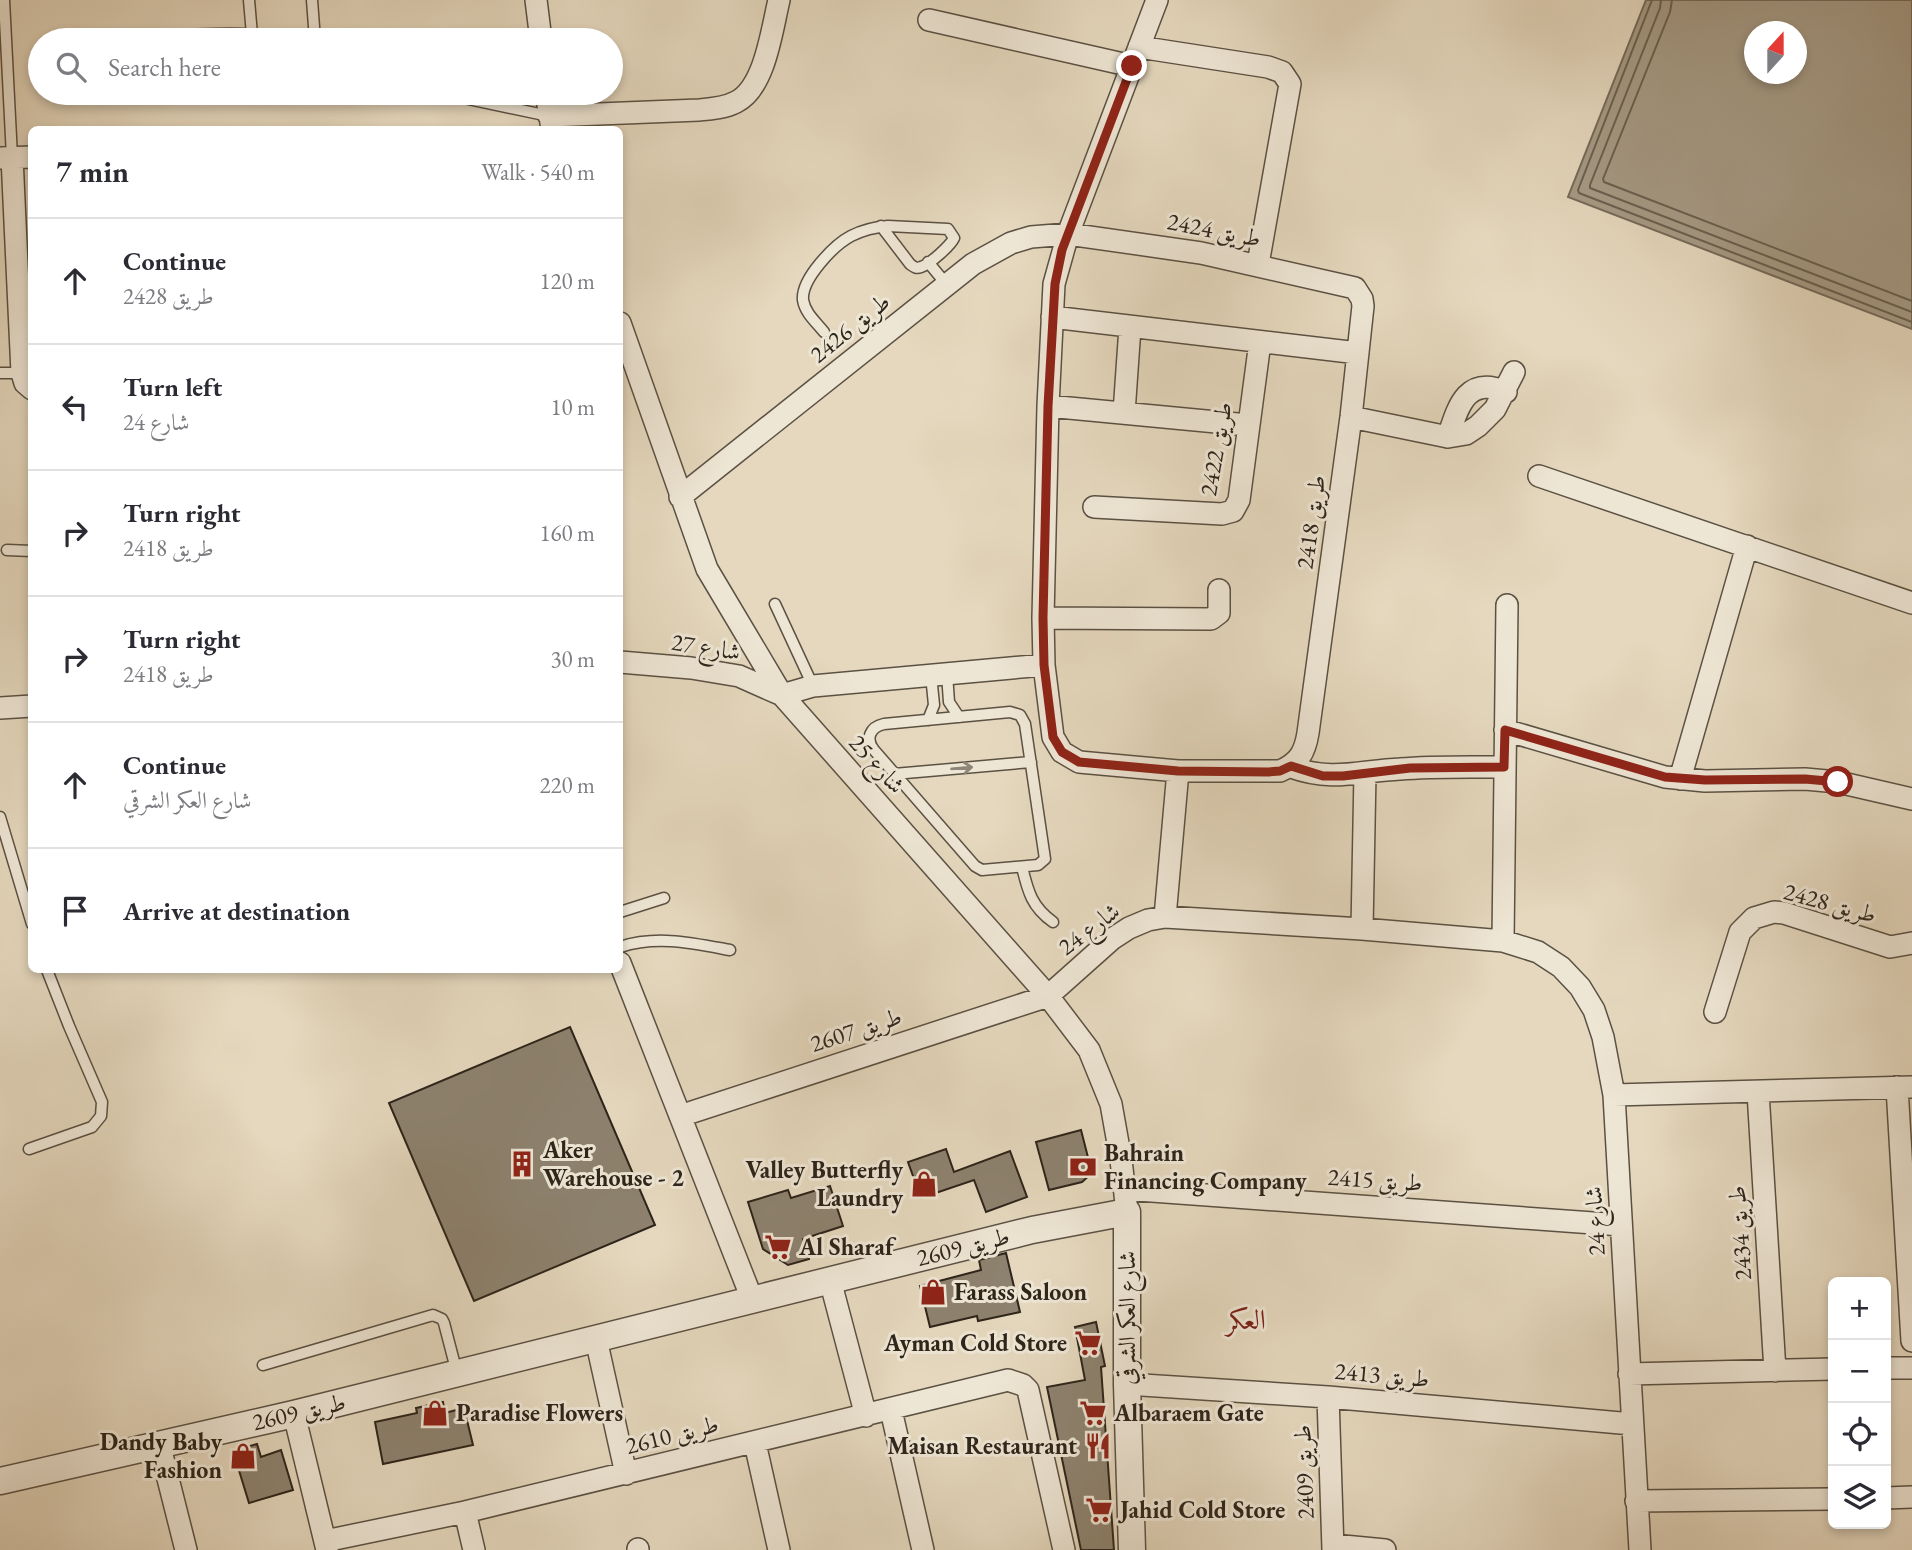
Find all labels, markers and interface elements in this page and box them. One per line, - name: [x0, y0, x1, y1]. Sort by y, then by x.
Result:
- north arrow: [1744, 21, 1807, 84]
- search box: [28, 28, 623, 105]
- icon: search: [52, 48, 90, 86]
- text: Search here: [108, 50, 221, 84]
- route end: [1116, 50, 1147, 81]
- text: 7 min: [56, 152, 129, 191]
- text: Walk · 540 m: [481, 157, 595, 187]
- street label: طريق 2424: [1165, 205, 1264, 254]
- text: Continue: [123, 244, 226, 278]
- icon: ahead: [56, 262, 94, 300]
- text: 120 m: [539, 266, 595, 296]
- text: طريق 2428: [123, 281, 214, 311]
- street label: طريق 2426: [803, 286, 896, 369]
- text: Turn left: [123, 370, 222, 404]
- icon: left: [56, 388, 94, 426]
- text: 10 m: [550, 392, 595, 422]
- street label: طريق 2422: [1192, 400, 1239, 498]
- text: شارع 24: [123, 407, 190, 437]
- street label: طريق 2418: [1289, 473, 1332, 571]
- text: Turn right: [123, 496, 241, 530]
- icon: right: [56, 514, 94, 552]
- text: 160 m: [539, 518, 595, 548]
- text: طريق 2418: [123, 533, 214, 563]
- text: Turn right: [123, 622, 241, 656]
- street label: شارع 27: [669, 626, 743, 672]
- icon: right: [56, 640, 94, 678]
- text: 30 m: [550, 644, 595, 674]
- text: طريق 2418: [123, 659, 214, 689]
- street label: شارع 25: [839, 727, 912, 803]
- text: Continue: [123, 748, 226, 782]
- one-way arrow: [950, 761, 973, 774]
- icon: ahead: [56, 766, 94, 804]
- route start: [1822, 766, 1853, 797]
- text: 220 m: [539, 770, 595, 800]
- text: شارع العكر الشرقي: [123, 785, 252, 815]
- street label: طريق 2428: [1780, 875, 1880, 930]
- icon: arrive: [56, 892, 94, 930]
- text: Arrive at destination: [123, 894, 350, 928]
- street label: شارع 24: [1052, 895, 1129, 966]
- street label: طريق 2607: [806, 1000, 906, 1059]
- place label: Aker Warehouse - 2: [542, 1134, 684, 1193]
- place label: Bahrain Financing Company: [1104, 1137, 1307, 1197]
- building icon: Aker Warehouse - 2: [507, 1149, 537, 1179]
- bank icon: Bahrain Financing Company: [1068, 1152, 1098, 1182]
- place label: Valley Butterfly Laundry: [745, 1154, 903, 1214]
- street label: طريق 2415: [1327, 1161, 1423, 1198]
- shop icon: Valley Butterfly Laundry: [909, 1169, 939, 1199]
- street label: شارع 24: [1577, 1185, 1617, 1257]
- street label: طريق 2434: [1721, 1185, 1758, 1281]
- street label: طريق 2609: [913, 1220, 1013, 1273]
- place label: Al Sharaf: [798, 1231, 897, 1262]
- supermarket icon: Al Sharaf: [763, 1232, 793, 1262]
- street label: شارع العكر الشرقي: [1111, 1251, 1147, 1385]
- place label: Farass Saloon: [954, 1276, 1087, 1307]
- shop icon: Farass Saloon: [918, 1277, 948, 1307]
- map controls: [1828, 1277, 1891, 1529]
- button: +: [1828, 1277, 1891, 1340]
- district label: العكر: [1223, 1301, 1266, 1338]
- place label: Ayman Cold Store: [883, 1327, 1067, 1359]
- supermarket icon: Ayman Cold Store: [1073, 1328, 1103, 1358]
- button: −: [1828, 1340, 1891, 1403]
- street label: طريق 2413: [1333, 1355, 1431, 1394]
- street label: طريق 2609: [249, 1386, 349, 1437]
- place label: Paradise Flowers: [456, 1397, 623, 1428]
- place label: Albaraem Gate: [1113, 1397, 1264, 1428]
- shop icon: Paradise Flowers: [420, 1398, 450, 1428]
- supermarket icon: Albaraem Gate: [1078, 1398, 1108, 1428]
- button: locate: [1828, 1403, 1891, 1466]
- street label: طريق 2610: [622, 1408, 722, 1461]
- street label: طريق 2409: [1286, 1424, 1321, 1520]
- place label: Dandy Baby Fashion: [100, 1426, 222, 1485]
- place label: Maisan Restaurant: [887, 1430, 1077, 1461]
- restaurant icon: Maisan Restaurant: [1083, 1431, 1113, 1461]
- shop icon: Dandy Baby Fashion: [228, 1441, 258, 1471]
- button: layers: [1828, 1466, 1891, 1529]
- place label: Jahid Cold Store: [1118, 1494, 1285, 1525]
- supermarket icon: Jahid Cold Store: [1084, 1495, 1114, 1525]

